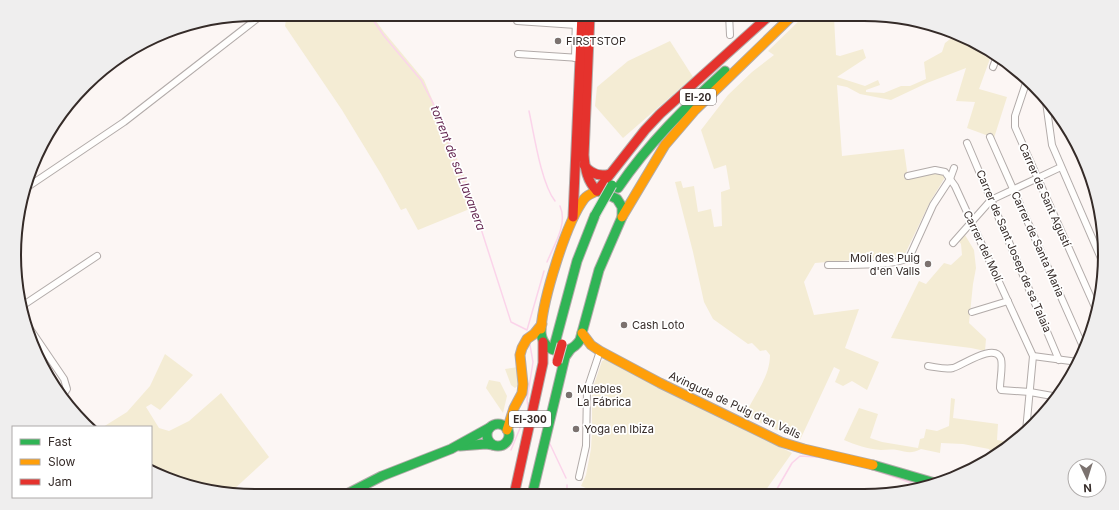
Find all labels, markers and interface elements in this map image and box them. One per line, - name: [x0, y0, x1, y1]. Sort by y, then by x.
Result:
- place label: FIRSTSTOP: [566, 34, 626, 48]
- marker: FIRSTSTOP: [553, 36, 563, 46]
- road number: EI-20: [680, 89, 716, 105]
- water label: torrent de sa Llavanera: [428, 103, 489, 232]
- street label: Carrer de Sant Agustí: [1016, 141, 1074, 249]
- street label: Carrer de Sant Josep de sa Talaia: [973, 168, 1055, 334]
- street label: Carrer de Santa Maria: [1008, 189, 1068, 299]
- street label: Carrer del Molí: [960, 208, 1006, 284]
- place label: Molí des Puig d'en Valls: [850, 251, 920, 278]
- marker: Molí des Puig d'en Valls: [923, 259, 933, 269]
- place label: Cash Loto: [632, 318, 685, 332]
- marker: Cash Loto: [619, 320, 629, 330]
- street label: Avinguda de Puig d'en Valls: [667, 368, 803, 442]
- place label: Muebles La Fábrica: [577, 382, 631, 409]
- marker: Muebles La Fábrica: [564, 390, 574, 400]
- road number: EI-300: [509, 411, 551, 427]
- place label: Yoga en Ibiza: [584, 422, 654, 436]
- marker: Yoga en Ibiza: [571, 424, 581, 434]
- legend: [12, 426, 152, 498]
- text: Fast: [48, 434, 72, 449]
- text: Slow: [48, 454, 76, 469]
- north arrow: [1067, 458, 1107, 498]
- text: Jam: [48, 474, 72, 489]
- text: N: [1083, 481, 1092, 495]

